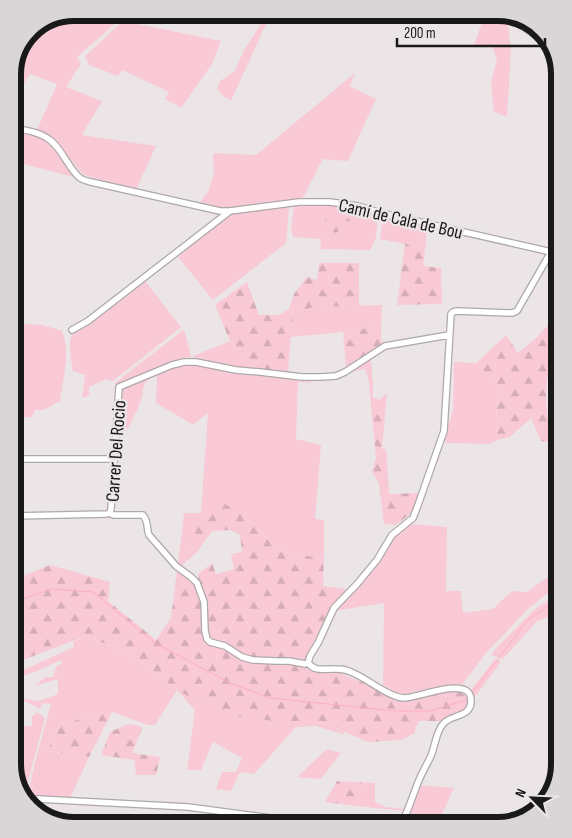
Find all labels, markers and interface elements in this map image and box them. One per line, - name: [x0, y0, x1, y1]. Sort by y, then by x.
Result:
- scale bar: [397, 15, 544, 47]
- text: 200 m: [404, 24, 436, 43]
- street label: Camí de Cala de Bou: [336, 194, 465, 245]
- street label: Carrer Del Rocio: [101, 399, 132, 503]
- north arrow: [507, 773, 557, 823]
- text: N: [511, 786, 530, 800]

